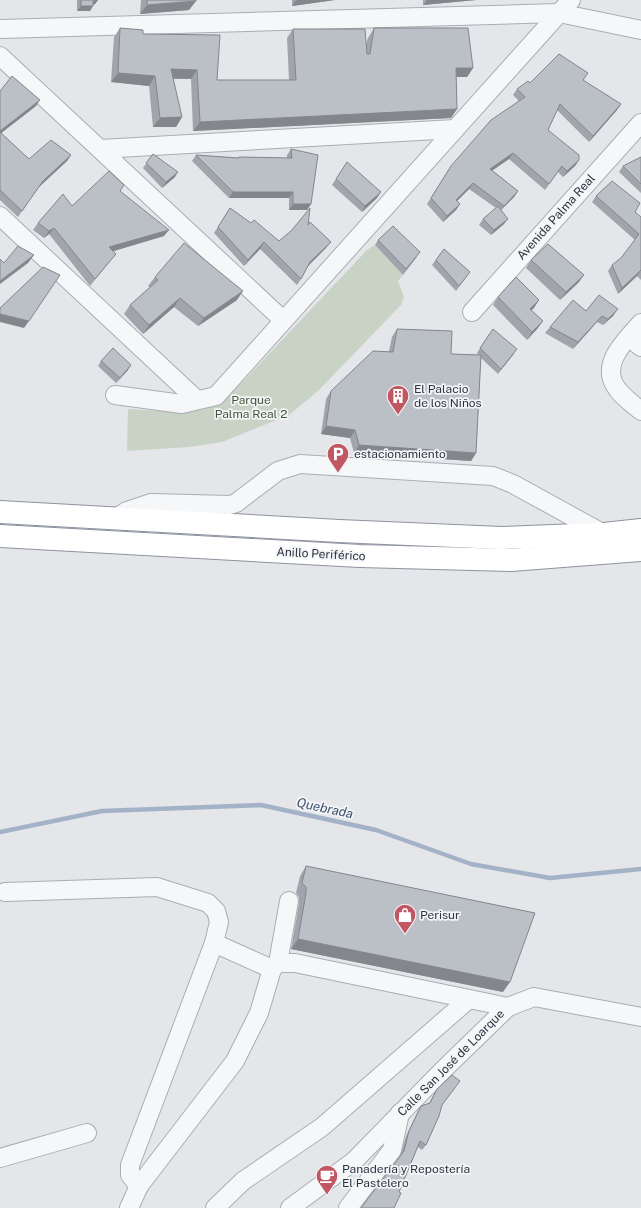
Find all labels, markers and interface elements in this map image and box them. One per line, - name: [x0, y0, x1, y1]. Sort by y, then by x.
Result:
- street label: Avenida Palma Real: [514, 171, 598, 262]
- place label: El Palacio de los Niños: [414, 382, 482, 410]
- building icon: El Palacio de los Niños: [385, 383, 411, 416]
- park label: Parque Palma Real 2: [215, 393, 287, 421]
- parking icon: estacionamiento: [325, 441, 351, 474]
- place label: estacionamiento: [354, 447, 446, 461]
- street label: Anillo Periférico: [276, 545, 366, 563]
- water label: Quebrada: [295, 795, 355, 821]
- shop icon: Perisur: [392, 902, 418, 935]
- place label: Perisur: [420, 908, 460, 922]
- street label: Calle San José de Loarque: [395, 1007, 507, 1119]
- place label: Panadería y Repostería El Pastelero: [342, 1162, 470, 1190]
- cafe icon: Panadería y Repostería El Pastelero: [314, 1163, 340, 1196]

